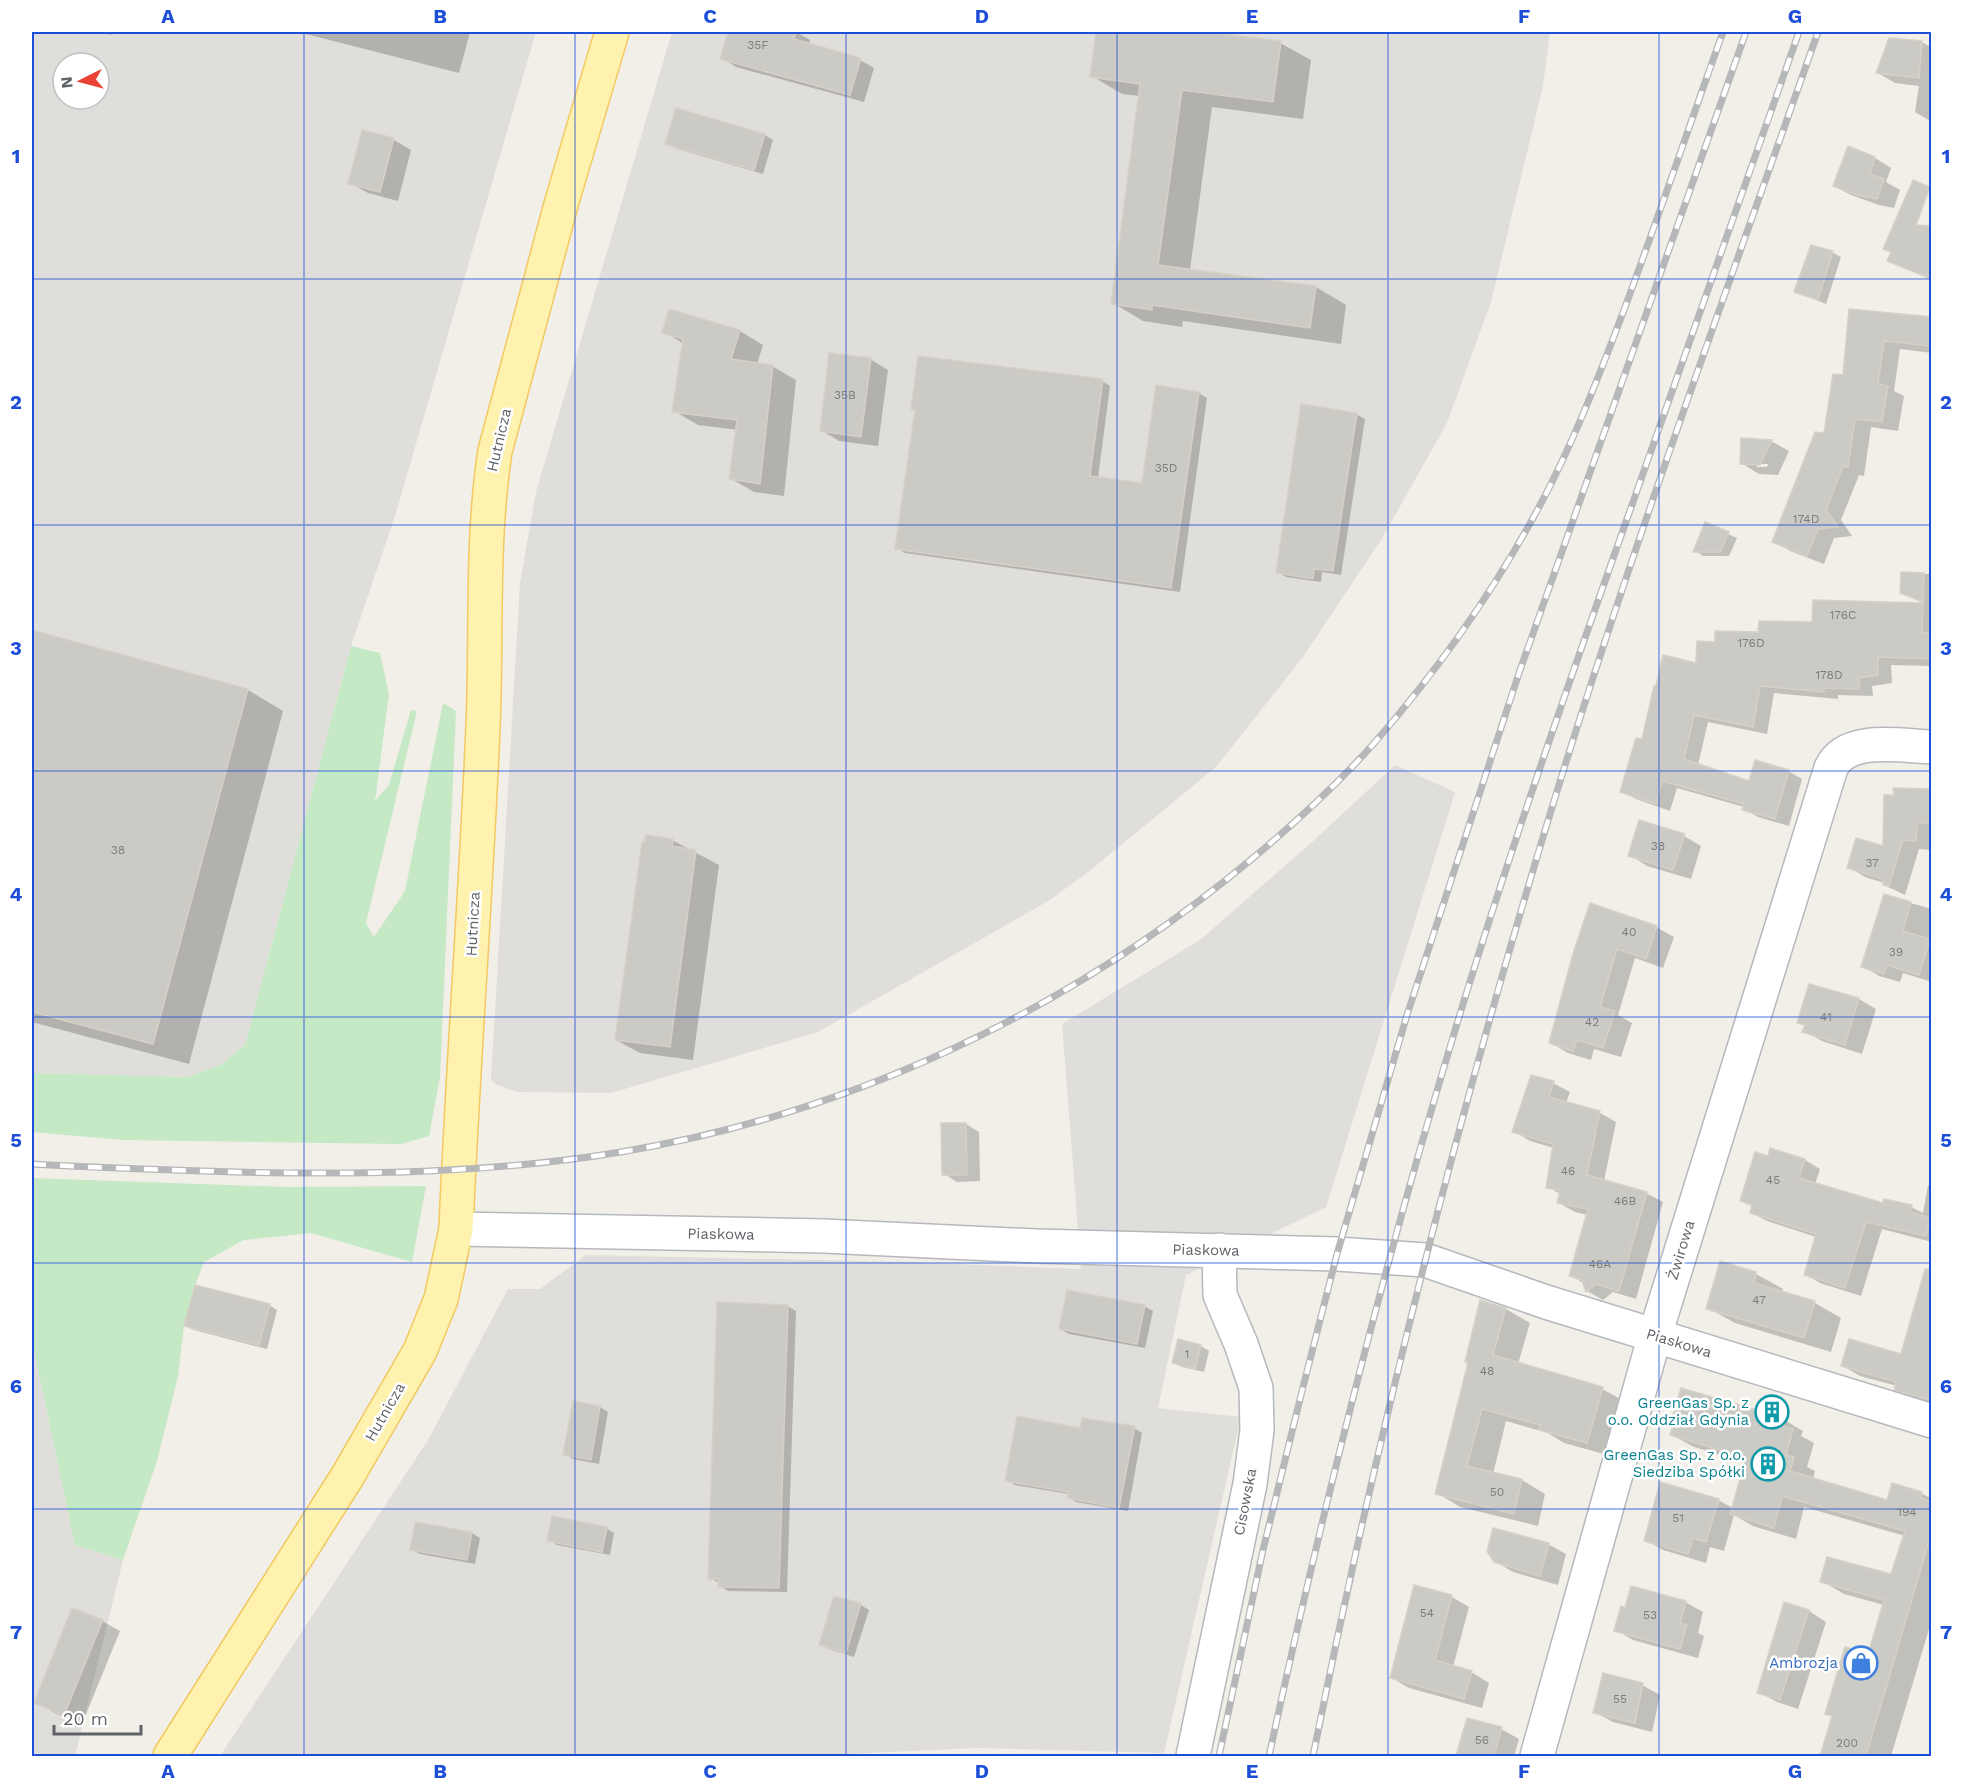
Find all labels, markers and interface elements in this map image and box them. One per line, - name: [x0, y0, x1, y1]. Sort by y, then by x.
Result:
- text: A: [161, 4, 175, 28]
- text: B: [433, 4, 447, 28]
- text: C: [703, 4, 717, 28]
- text: D: [975, 4, 989, 28]
- text: E: [1246, 4, 1258, 28]
- text: F: [1518, 4, 1530, 28]
- text: G: [1788, 4, 1802, 28]
- house number: 35F: [747, 38, 769, 52]
- north arrow: [51, 51, 111, 111]
- text: N: [57, 76, 77, 89]
- text: 1: [12, 144, 20, 168]
- text: 1: [1942, 144, 1950, 168]
- house number: 35B: [834, 388, 856, 402]
- text: 2: [10, 390, 22, 414]
- text: 2: [1940, 390, 1952, 414]
- street label: Hutnicza: [483, 406, 515, 474]
- house number: 35D: [1155, 461, 1177, 475]
- house number: 174D: [1793, 512, 1819, 526]
- house number: 176C: [1830, 608, 1856, 622]
- text: 3: [10, 636, 22, 660]
- house number: 176D: [1737, 636, 1765, 650]
- text: 3: [1940, 636, 1952, 660]
- house number: 178D: [1815, 668, 1843, 682]
- house number: 38: [1651, 839, 1665, 853]
- house number: 38: [111, 843, 125, 857]
- house number: 37: [1865, 856, 1879, 870]
- text: 4: [10, 882, 23, 906]
- text: 4: [1940, 882, 1953, 906]
- street label: Hutnicza: [462, 891, 484, 957]
- house number: 40: [1622, 925, 1636, 939]
- house number: 39: [1889, 945, 1903, 959]
- house number: 41: [1820, 1010, 1832, 1024]
- house number: 42: [1585, 1015, 1599, 1029]
- text: 5: [10, 1128, 22, 1152]
- text: 5: [1940, 1128, 1952, 1152]
- house number: 46: [1561, 1164, 1575, 1178]
- house number: 45: [1766, 1173, 1780, 1187]
- house number: 46B: [1614, 1194, 1636, 1208]
- street label: Żwirowa: [1663, 1218, 1699, 1282]
- street label: Piaskowa: [687, 1224, 755, 1244]
- street label: Piaskowa: [1172, 1240, 1240, 1260]
- house number: 46A: [1589, 1257, 1611, 1271]
- house number: 47: [1752, 1293, 1766, 1307]
- street label: Piaskowa: [1644, 1325, 1714, 1362]
- house number: 1: [1185, 1347, 1189, 1361]
- house number: 48: [1480, 1364, 1494, 1378]
- text: 6: [10, 1374, 22, 1398]
- text: 6: [1940, 1374, 1952, 1398]
- street label: Hutnicza: [361, 1379, 409, 1444]
- place label: GreenGas Sp. z o.o. Oddział Gdynia: [1608, 1394, 1750, 1429]
- building icon: GreenGas Sp. z o.o. Oddział Gdynia: [1754, 1394, 1790, 1430]
- place label: GreenGas Sp. z o.o. Siedziba Spółki: [1603, 1446, 1745, 1481]
- building icon: GreenGas Sp. z o.o. Siedziba Spółki: [1750, 1446, 1786, 1482]
- street label: Cisowska: [1230, 1466, 1260, 1537]
- house number: 50: [1490, 1485, 1504, 1499]
- house number: 194: [1897, 1505, 1917, 1519]
- house number: 51: [1672, 1511, 1684, 1525]
- house number: 54: [1420, 1606, 1434, 1620]
- house number: 53: [1643, 1608, 1657, 1622]
- text: 7: [10, 1620, 22, 1644]
- text: 7: [1940, 1620, 1952, 1644]
- shop icon: Ambrozja: [1843, 1645, 1879, 1681]
- place label: Ambrozja: [1769, 1654, 1839, 1672]
- house number: 55: [1613, 1692, 1627, 1706]
- scale bar: [54, 1698, 141, 1736]
- text: 20 m: [63, 1708, 108, 1729]
- house number: 56: [1475, 1733, 1489, 1747]
- house number: 200: [1836, 1736, 1858, 1750]
- text: A: [161, 1759, 175, 1783]
- text: B: [433, 1759, 447, 1783]
- text: C: [703, 1759, 717, 1783]
- text: D: [975, 1759, 989, 1783]
- text: E: [1246, 1759, 1258, 1783]
- text: F: [1518, 1759, 1530, 1783]
- text: G: [1788, 1759, 1802, 1783]

